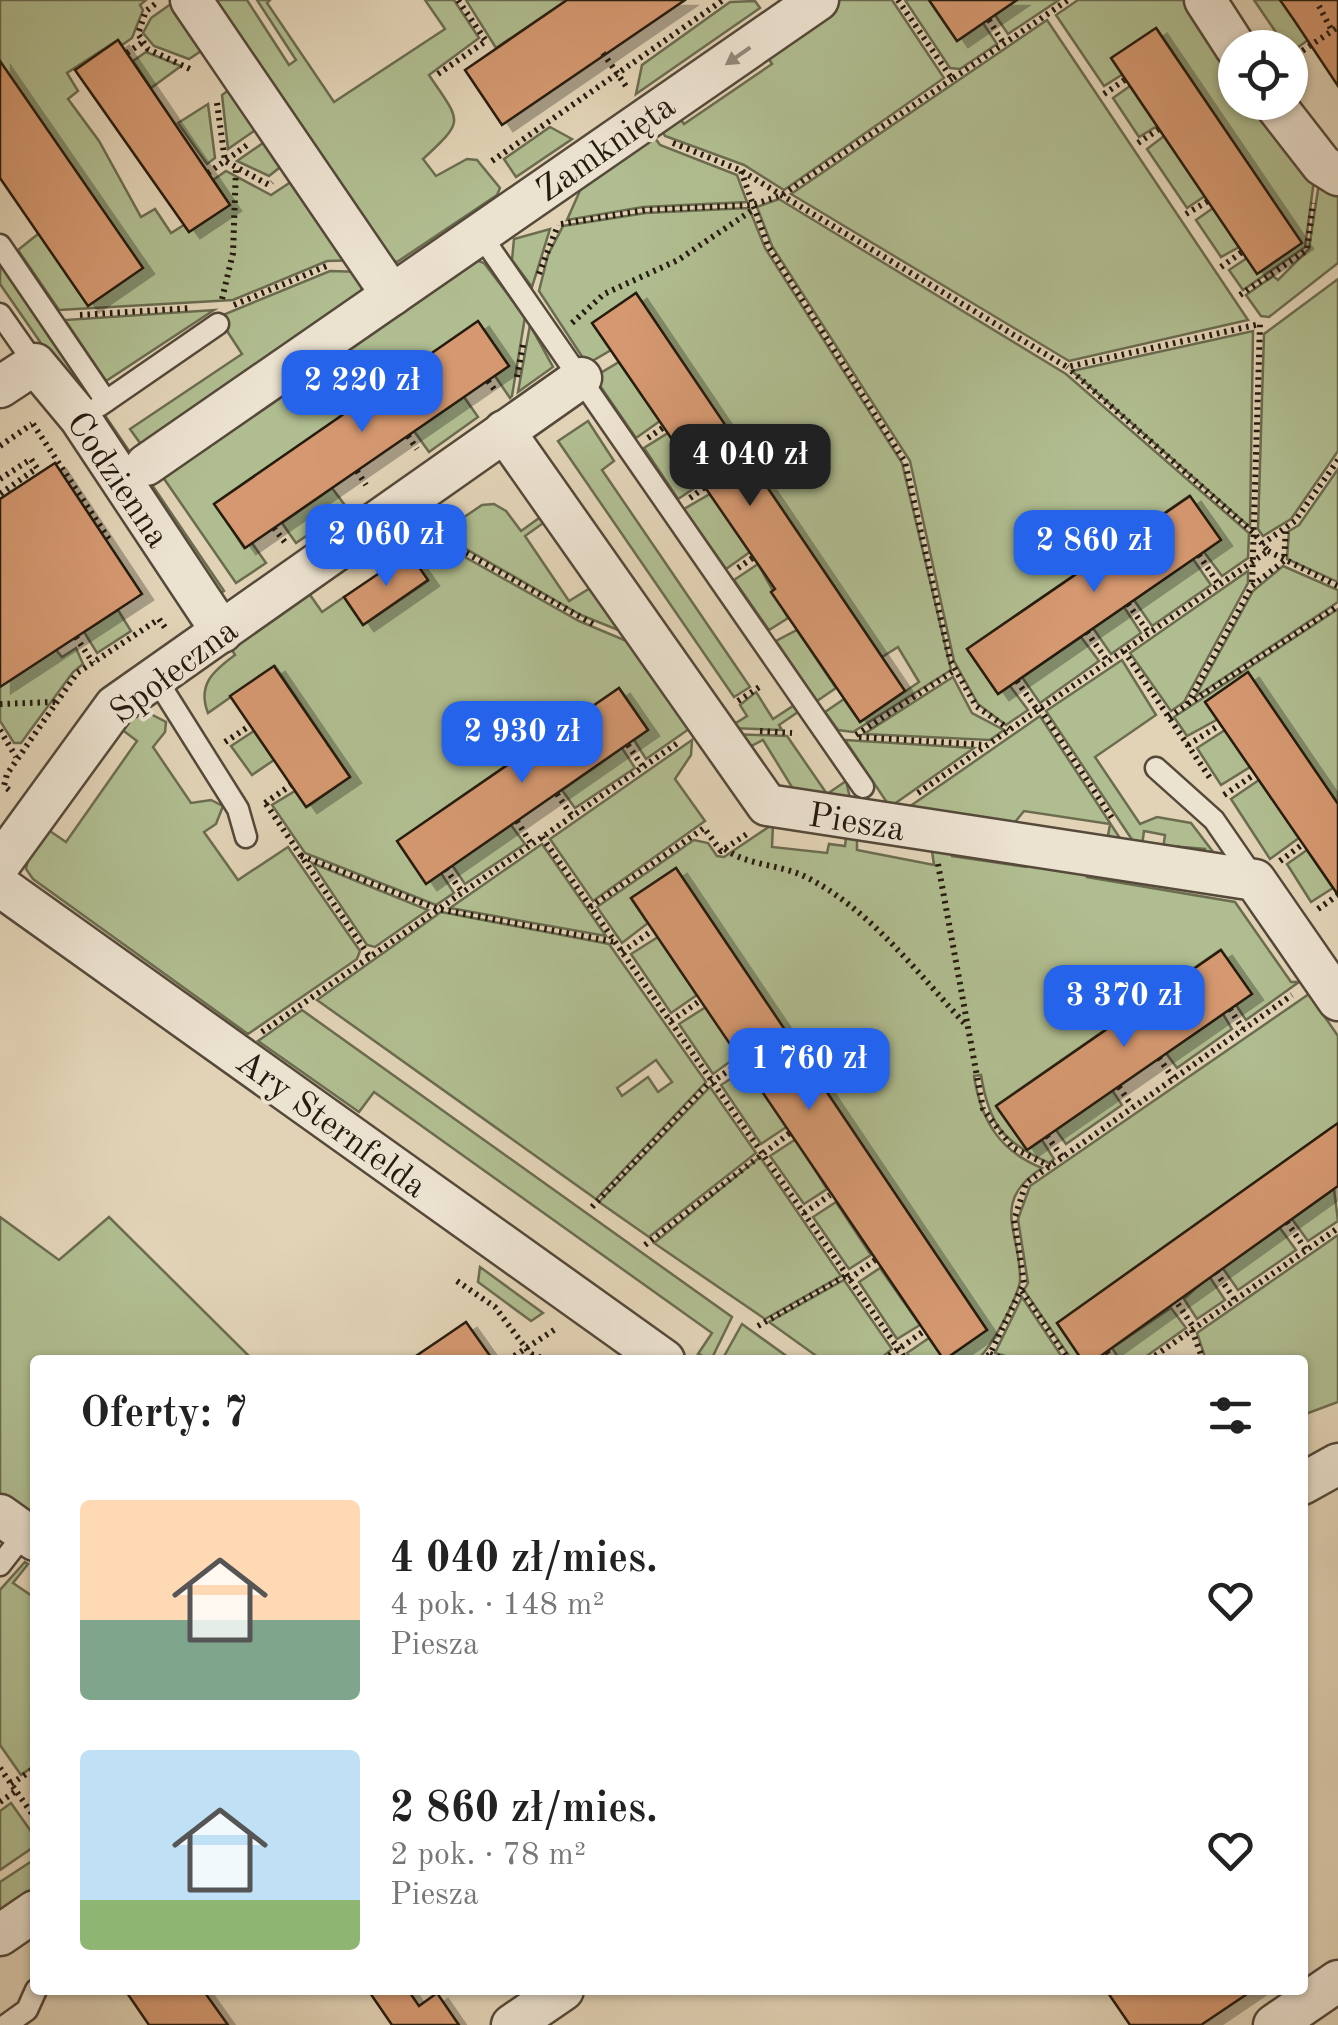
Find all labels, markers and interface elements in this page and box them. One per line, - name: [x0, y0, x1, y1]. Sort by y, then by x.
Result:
- map controls: [1218, 30, 1308, 120]
- button: locate: [1218, 30, 1308, 120]
- one-way arrow: [725, 46, 751, 65]
- street label: Zamknięta: [531, 89, 682, 209]
- pin: 2 220 zł: [259, 350, 465, 435]
- text: 2 220 zł: [304, 366, 420, 398]
- street label: Codzienna: [59, 406, 175, 554]
- pin: 4 040 zł: [647, 424, 853, 509]
- text: 4 040 zł: [692, 440, 808, 472]
- pin: 2 060 zł: [283, 504, 489, 589]
- pin: 2 860 zł: [991, 510, 1197, 595]
- text: 2 060 zł: [328, 520, 444, 552]
- text: 2 860 zł: [1036, 526, 1152, 558]
- street label: Społeczna: [104, 613, 245, 731]
- pin: 2 930 zł: [419, 701, 625, 786]
- text: 2 930 zł: [464, 717, 580, 749]
- street label: Piesza: [806, 799, 907, 848]
- pin: 3 370 zł: [1021, 965, 1227, 1050]
- text: 3 370 zł: [1066, 981, 1182, 1013]
- pin: 1 760 zł: [706, 1028, 912, 1113]
- text: 1 760 zł: [751, 1044, 867, 1076]
- street label: Ary Sternfelda: [229, 1045, 432, 1205]
- icon: filters: [1203, 1388, 1258, 1443]
- text: Oferty: 7: [80, 1394, 248, 1436]
- text: 4 040 zł/mies.: [390, 1539, 658, 1581]
- icon: home: [160, 1540, 280, 1660]
- icon: heart: [1203, 1573, 1258, 1628]
- text: 4 pok. · 148 m²: [390, 1590, 605, 1622]
- text: Piesza: [390, 1630, 479, 1662]
- text: 2 860 zł/mies.: [390, 1789, 658, 1831]
- icon: home: [160, 1790, 280, 1910]
- icon: heart: [1203, 1823, 1258, 1878]
- text: 2 pok. · 78 m²: [390, 1840, 586, 1872]
- text: Piesza: [390, 1880, 479, 1912]

